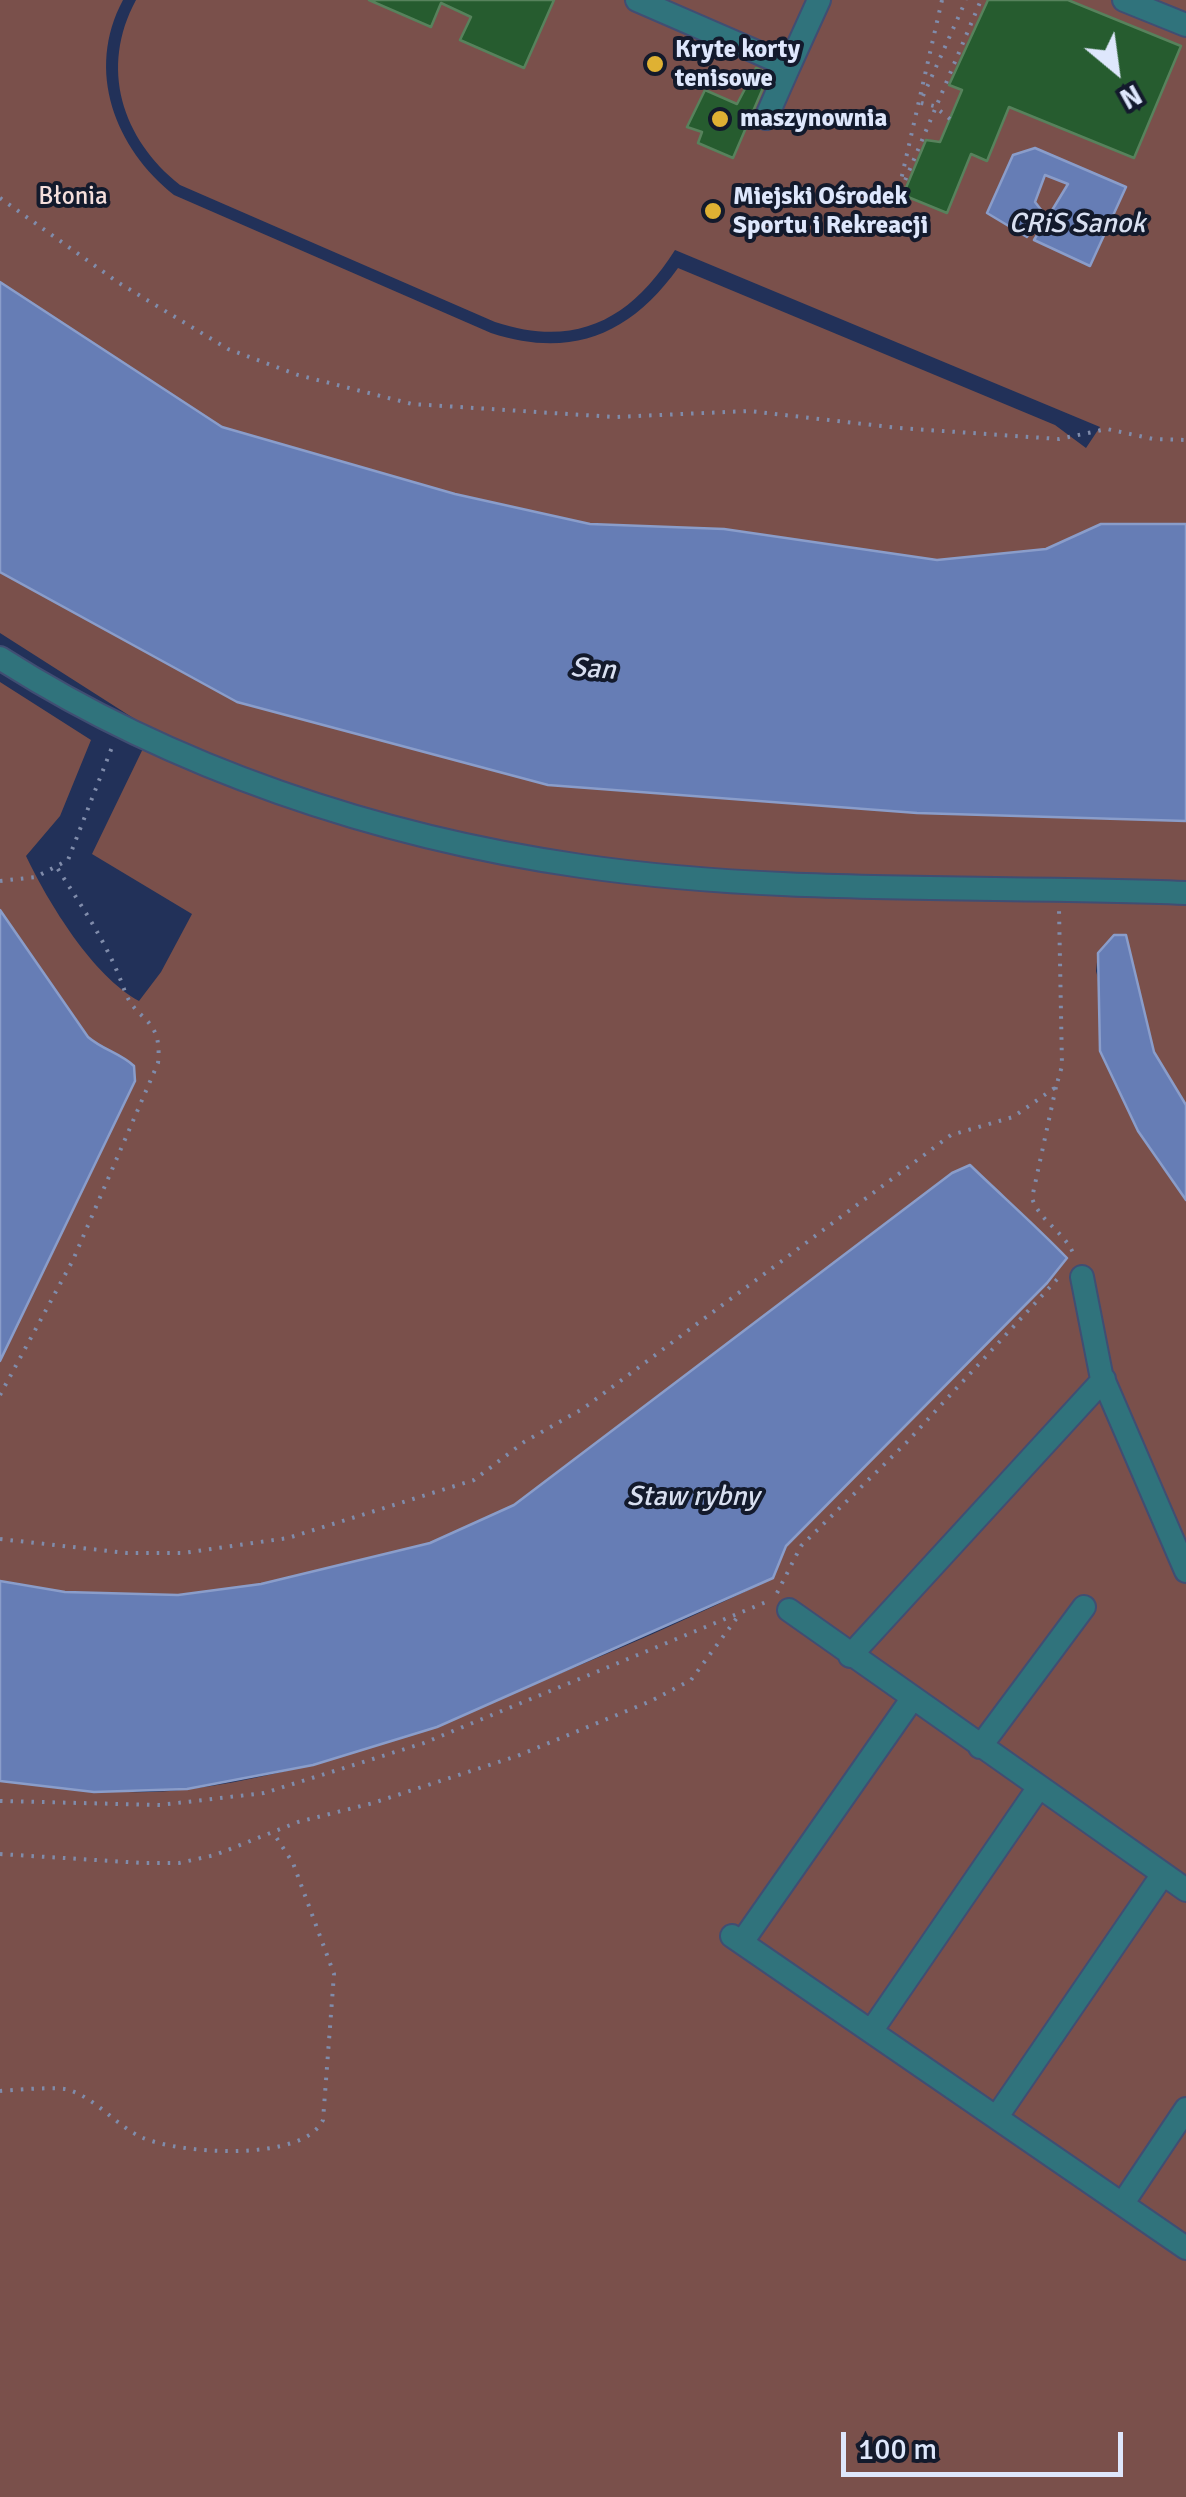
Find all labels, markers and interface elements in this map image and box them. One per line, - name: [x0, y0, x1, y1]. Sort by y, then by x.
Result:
- north arrow: [1066, 20, 1166, 120]
- place label: Kryte korty tenisowe: [675, 35, 800, 94]
- marker: Kryte korty tenisowe: [644, 53, 666, 75]
- text: N: [1114, 77, 1147, 116]
- place label: maszynownia: [740, 104, 887, 134]
- marker: maszynownia: [709, 108, 731, 130]
- park label: Błonia: [38, 182, 108, 212]
- place label: Miejski Ośrodek Sportu i Rekreacji: [733, 182, 928, 241]
- marker: Miejski Ośrodek Sportu i Rekreacji: [702, 200, 724, 222]
- water label: CRiS Sanok: [1009, 208, 1145, 242]
- water label: San: [569, 652, 617, 688]
- water label: Staw rybny: [627, 1481, 759, 1515]
- scale bar: [846, 2412, 1128, 2474]
- text: 100 m: [858, 2431, 937, 2468]

